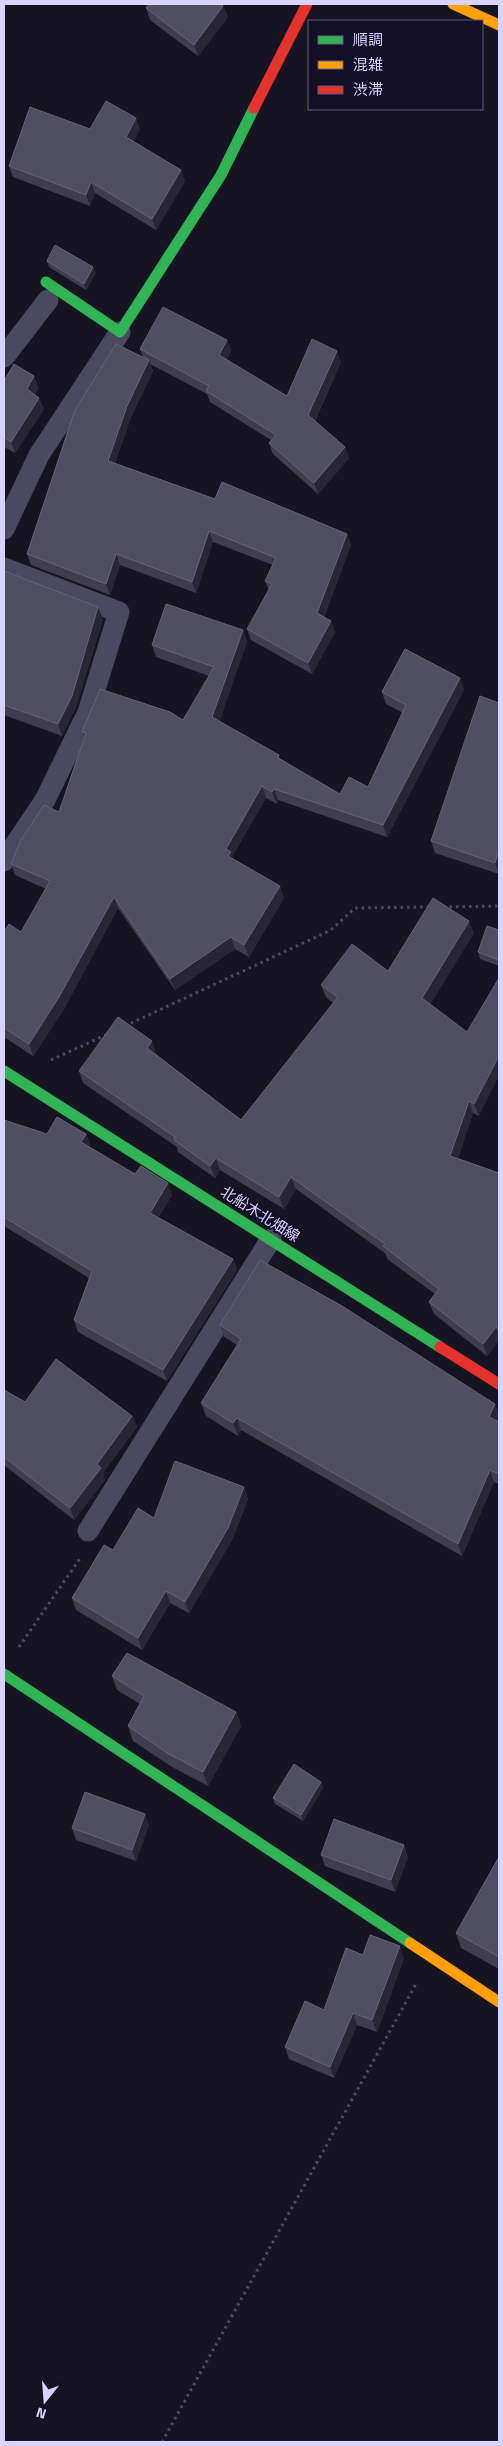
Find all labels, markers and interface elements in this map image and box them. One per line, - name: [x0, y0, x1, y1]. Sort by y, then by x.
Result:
- legend: [308, 20, 483, 110]
- text: 順調: [353, 28, 383, 51]
- text: 混雑: [353, 53, 383, 76]
- text: 渋滞: [353, 78, 383, 101]
- street label: 北船木北畑線: [216, 1180, 305, 1247]
- north arrow: [20, 2376, 70, 2426]
- text: N: [33, 2402, 49, 2425]

